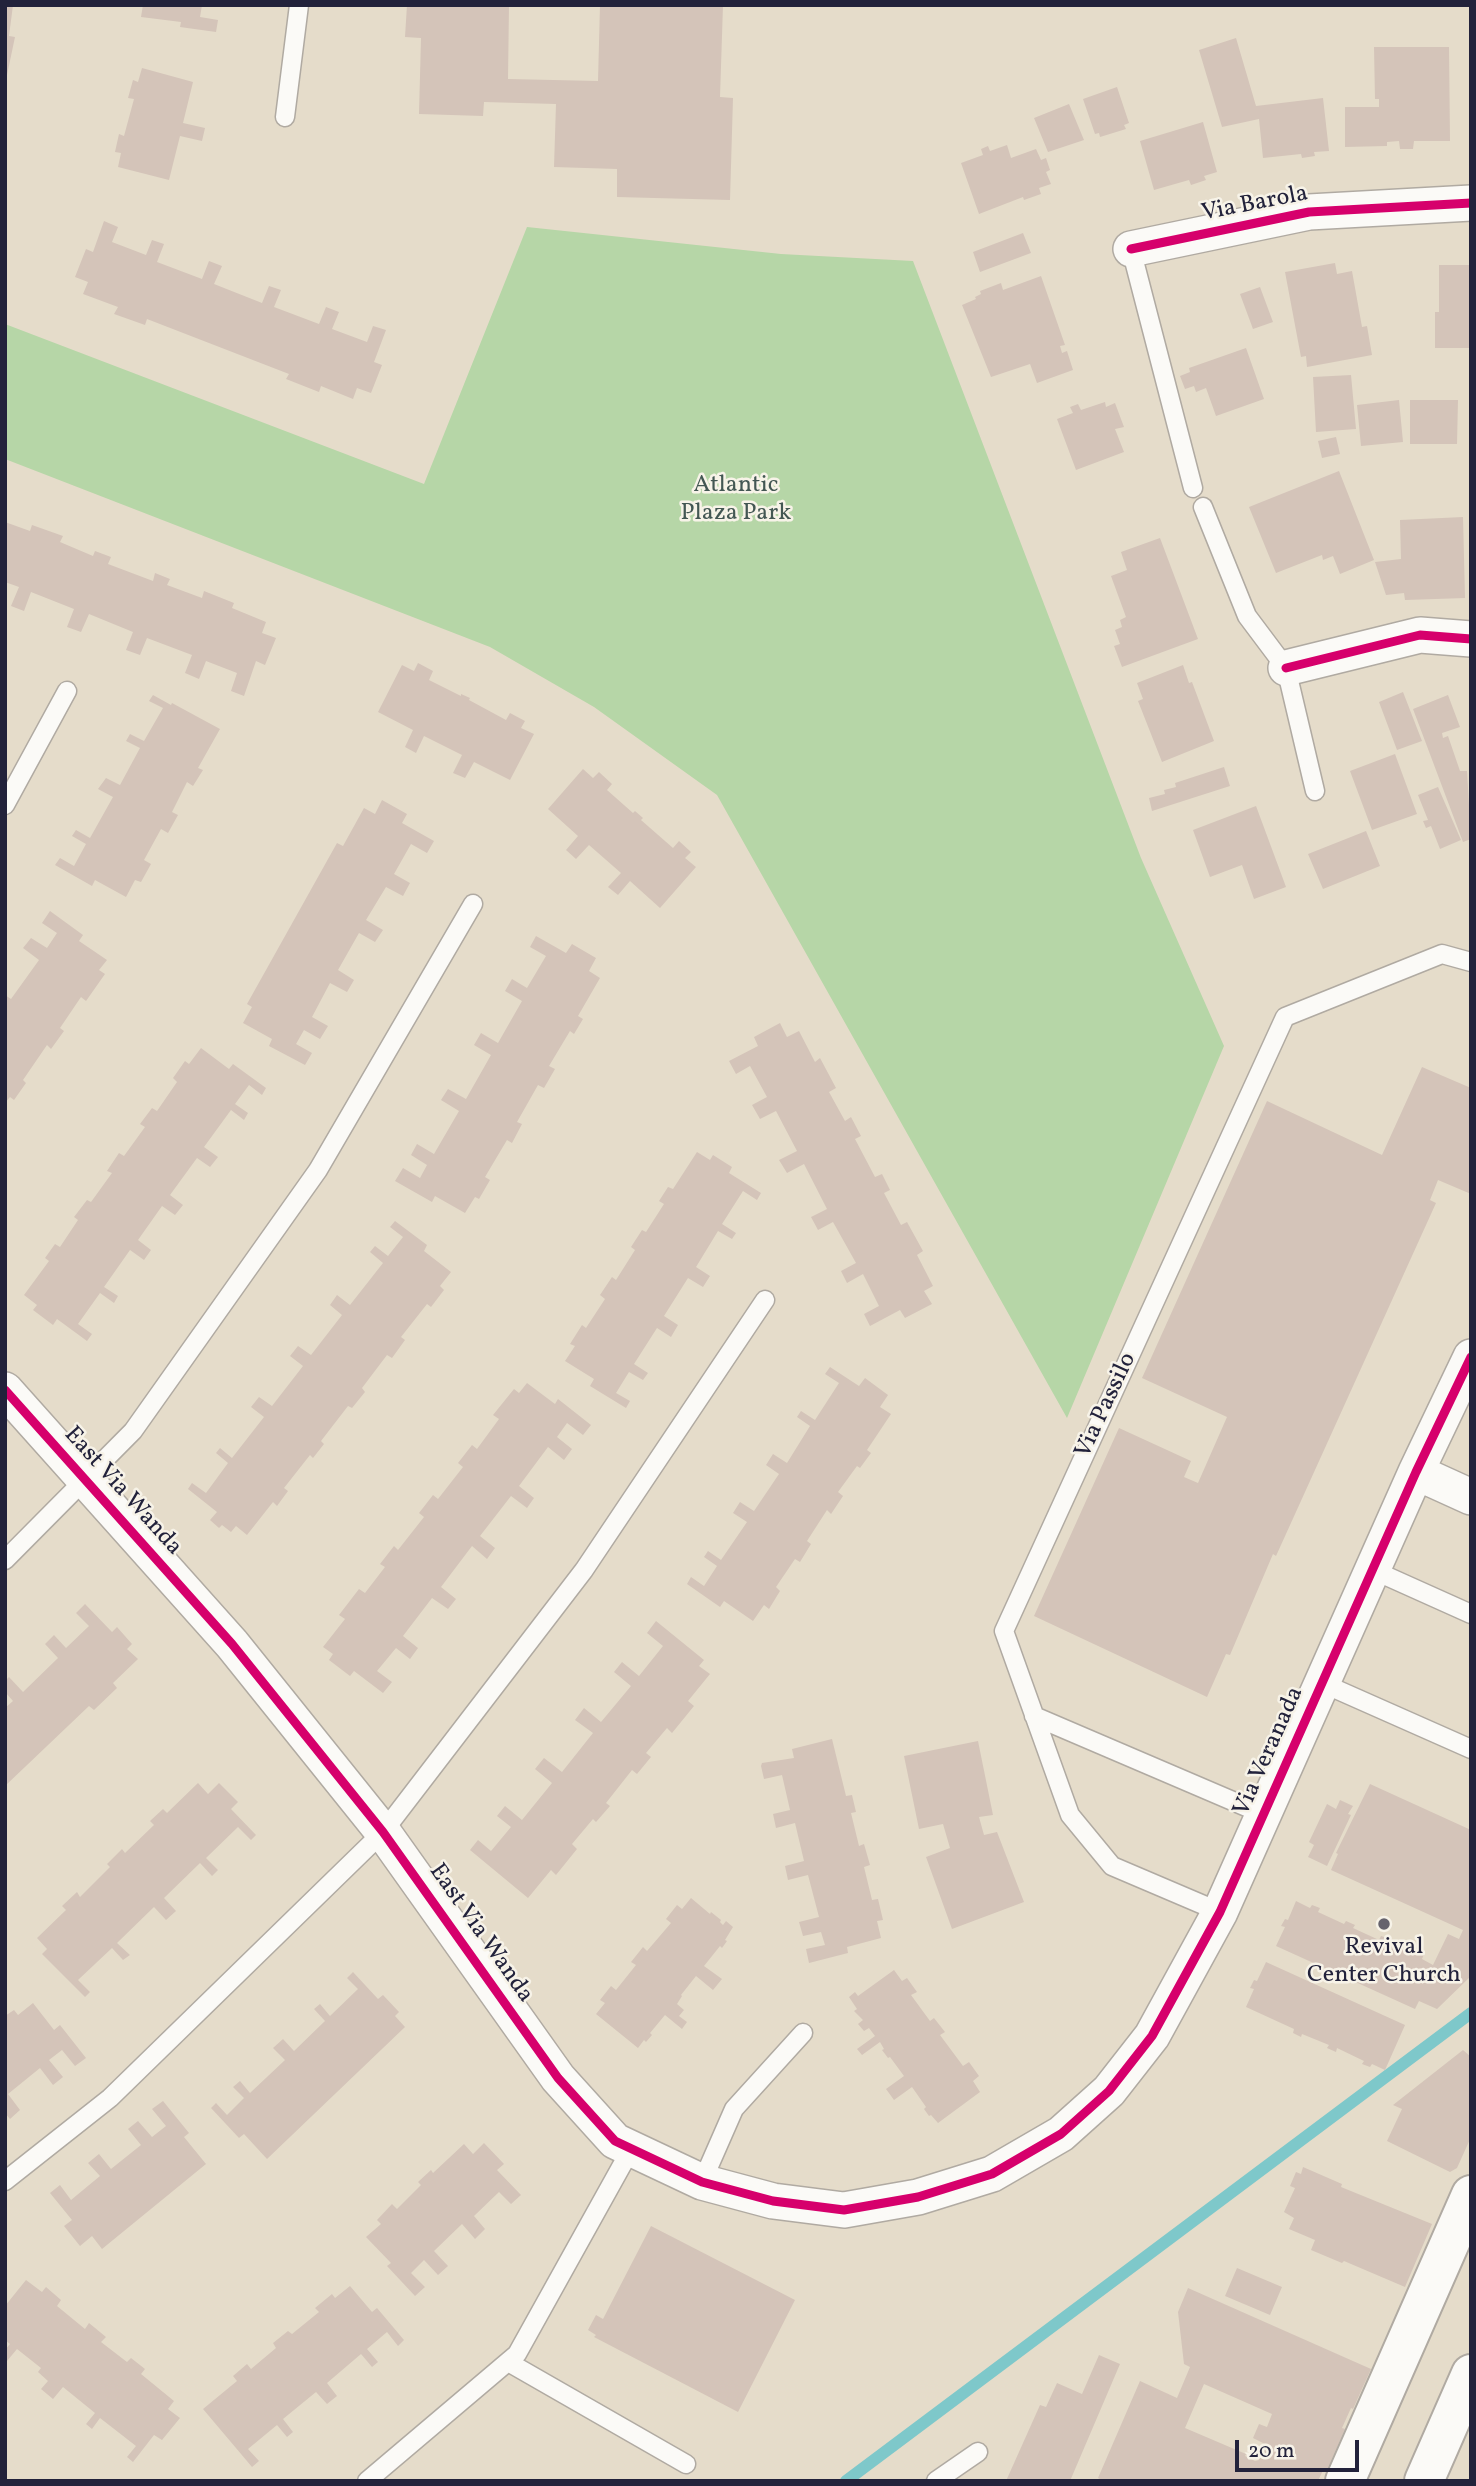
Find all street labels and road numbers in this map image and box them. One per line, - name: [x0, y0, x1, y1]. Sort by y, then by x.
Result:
- street label: Via Barola: [1199, 181, 1311, 229]
- street label: Via Passilo: [1070, 1349, 1144, 1463]
- street label: East Via Wanda: [57, 1422, 187, 1562]
- street label: Via Veranada: [1229, 1683, 1311, 1821]
- street label: East Via Wanda: [421, 1859, 539, 2009]

